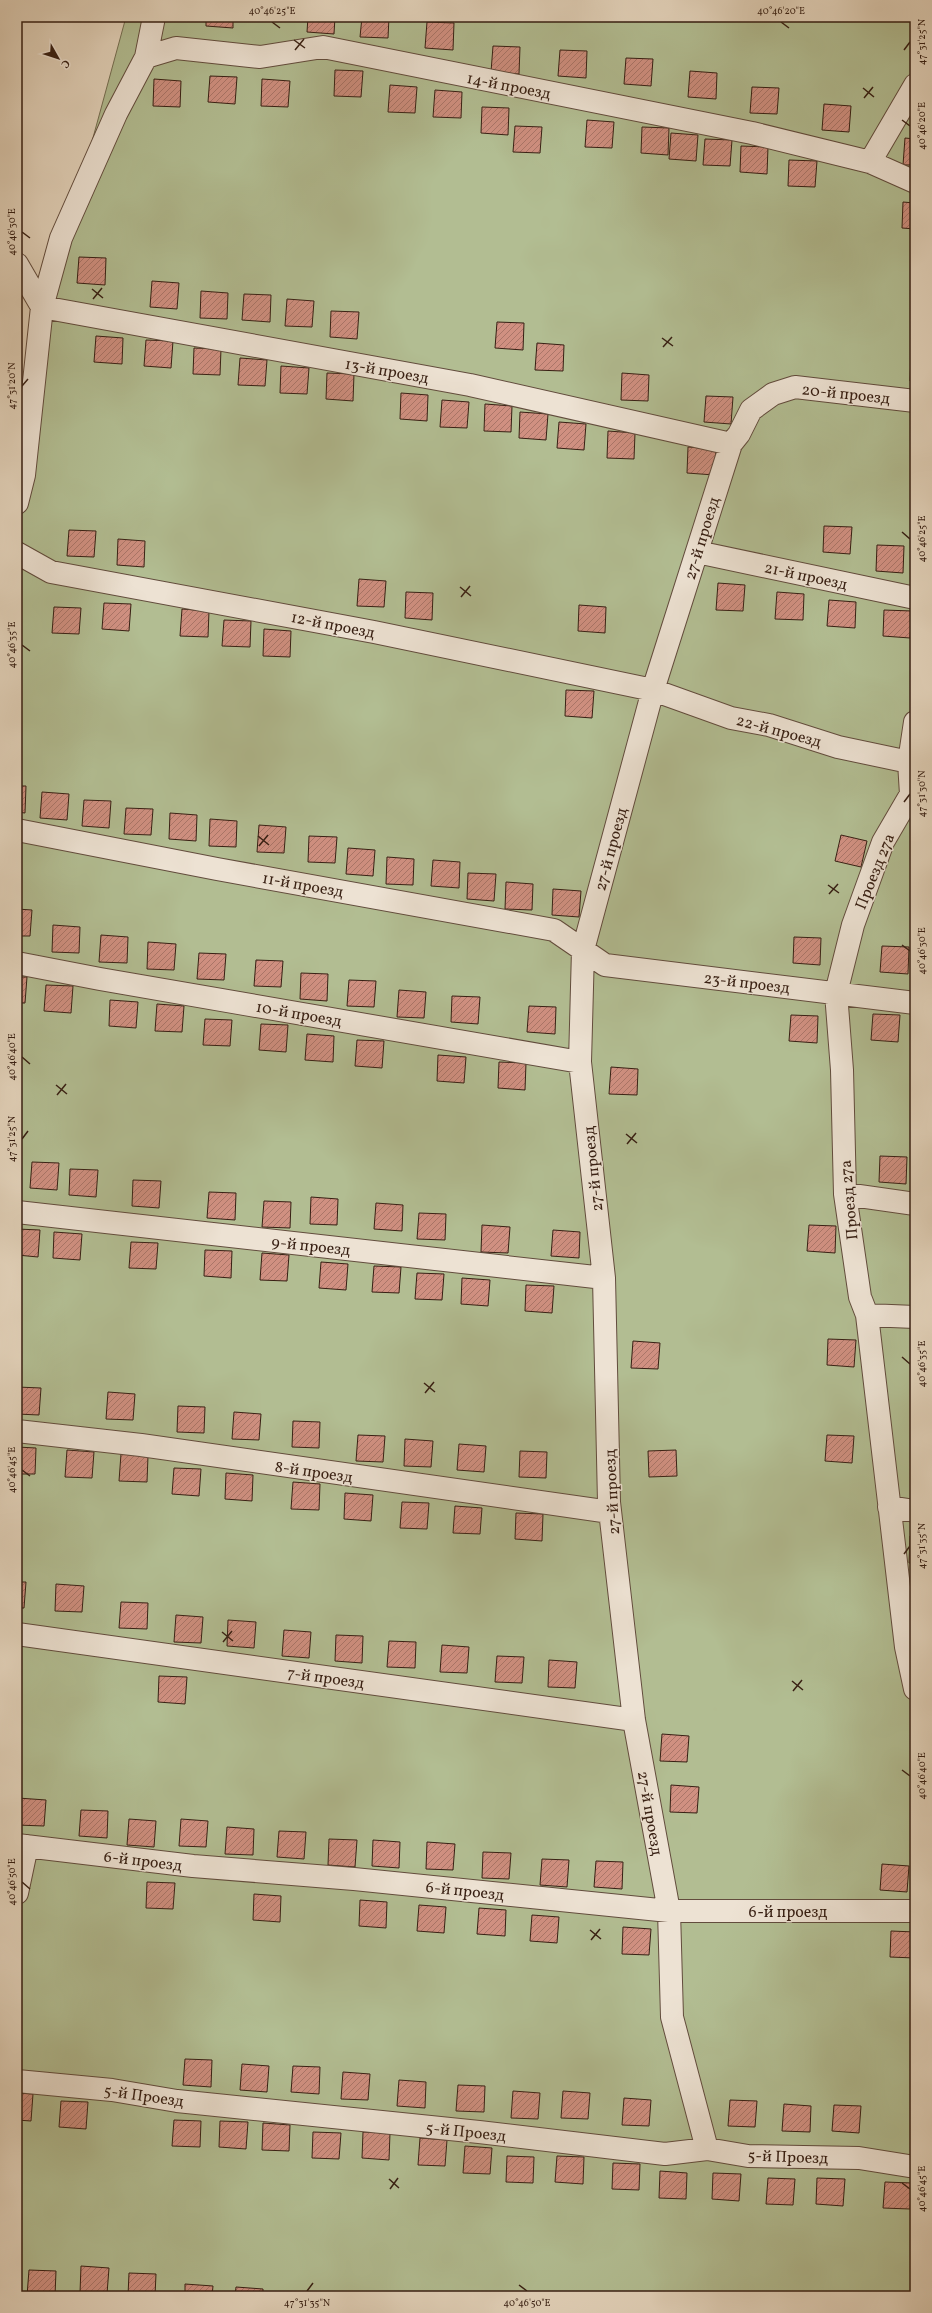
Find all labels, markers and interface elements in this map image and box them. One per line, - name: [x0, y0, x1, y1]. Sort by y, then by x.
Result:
- text: 40°46'25"E: [249, 4, 295, 18]
- text: 40°46'20"E: [757, 4, 805, 18]
- text: 47°31'25"N: [915, 18, 929, 65]
- north arrow: [38, 38, 78, 78]
- text: С: [57, 56, 73, 71]
- street label: 14-й проезд: [465, 68, 553, 106]
- text: 40°46'20"E: [915, 102, 929, 150]
- text: 40°46'30"E: [5, 208, 19, 256]
- street label: 13-й проезд: [343, 354, 430, 390]
- text: 47°31'20"N: [5, 362, 19, 410]
- street label: 20-й проезд: [801, 379, 891, 411]
- street label: 27-й проезд: [680, 494, 726, 583]
- text: 40°46'25"E: [915, 516, 929, 562]
- street label: 21-й проезд: [762, 557, 849, 597]
- street label: 12-й проезд: [289, 607, 376, 645]
- text: 40°46'35"E: [5, 622, 19, 668]
- street label: 22-й проезд: [733, 710, 824, 754]
- text: 47°31'30"N: [915, 770, 929, 818]
- street label: 27-й проезд: [590, 805, 634, 894]
- street label: Проезд 27а: [851, 830, 901, 913]
- street label: 11-й проезд: [260, 868, 345, 904]
- text: 40°46'30"E: [915, 927, 929, 975]
- street label: 23-й проезд: [702, 968, 791, 1000]
- street label: 10-й проезд: [254, 997, 343, 1033]
- text: 40°46'40"E: [5, 1033, 19, 1081]
- text: 47°31'25"N: [5, 1115, 19, 1162]
- street label: 27-й проезд: [579, 1125, 609, 1212]
- street label: Проезд 27а: [836, 1159, 864, 1241]
- street label: 9-й проезд: [270, 1232, 351, 1262]
- text: 40°46'35"E: [915, 1341, 929, 1387]
- text: 40°46'45"E: [5, 1447, 19, 1493]
- street label: 27-й проезд: [600, 1449, 626, 1535]
- street label: 8-й проезд: [273, 1457, 354, 1489]
- text: 47°31'35"N: [915, 1522, 929, 1569]
- street label: 7-й проезд: [286, 1663, 366, 1695]
- text: 40°46'40"E: [915, 1752, 929, 1800]
- street label: 27-й проезд: [631, 1769, 667, 1857]
- street label: 6-й проезд: [102, 1846, 183, 1878]
- text: 40°46'50"E: [5, 1858, 19, 1906]
- street label: 6-й проезд: [424, 1877, 505, 1907]
- street label: 6-й проезд: [749, 1902, 827, 1924]
- street label: 5-й Проезд: [102, 2080, 185, 2113]
- street label: 5-й Проезд: [425, 2118, 507, 2148]
- street label: 5-й Проезд: [747, 2146, 829, 2170]
- text: 40°46'45"E: [915, 2166, 929, 2212]
- text: 47°31'35"N: [284, 2296, 331, 2310]
- text: 40°46'50"E: [503, 2296, 551, 2310]

